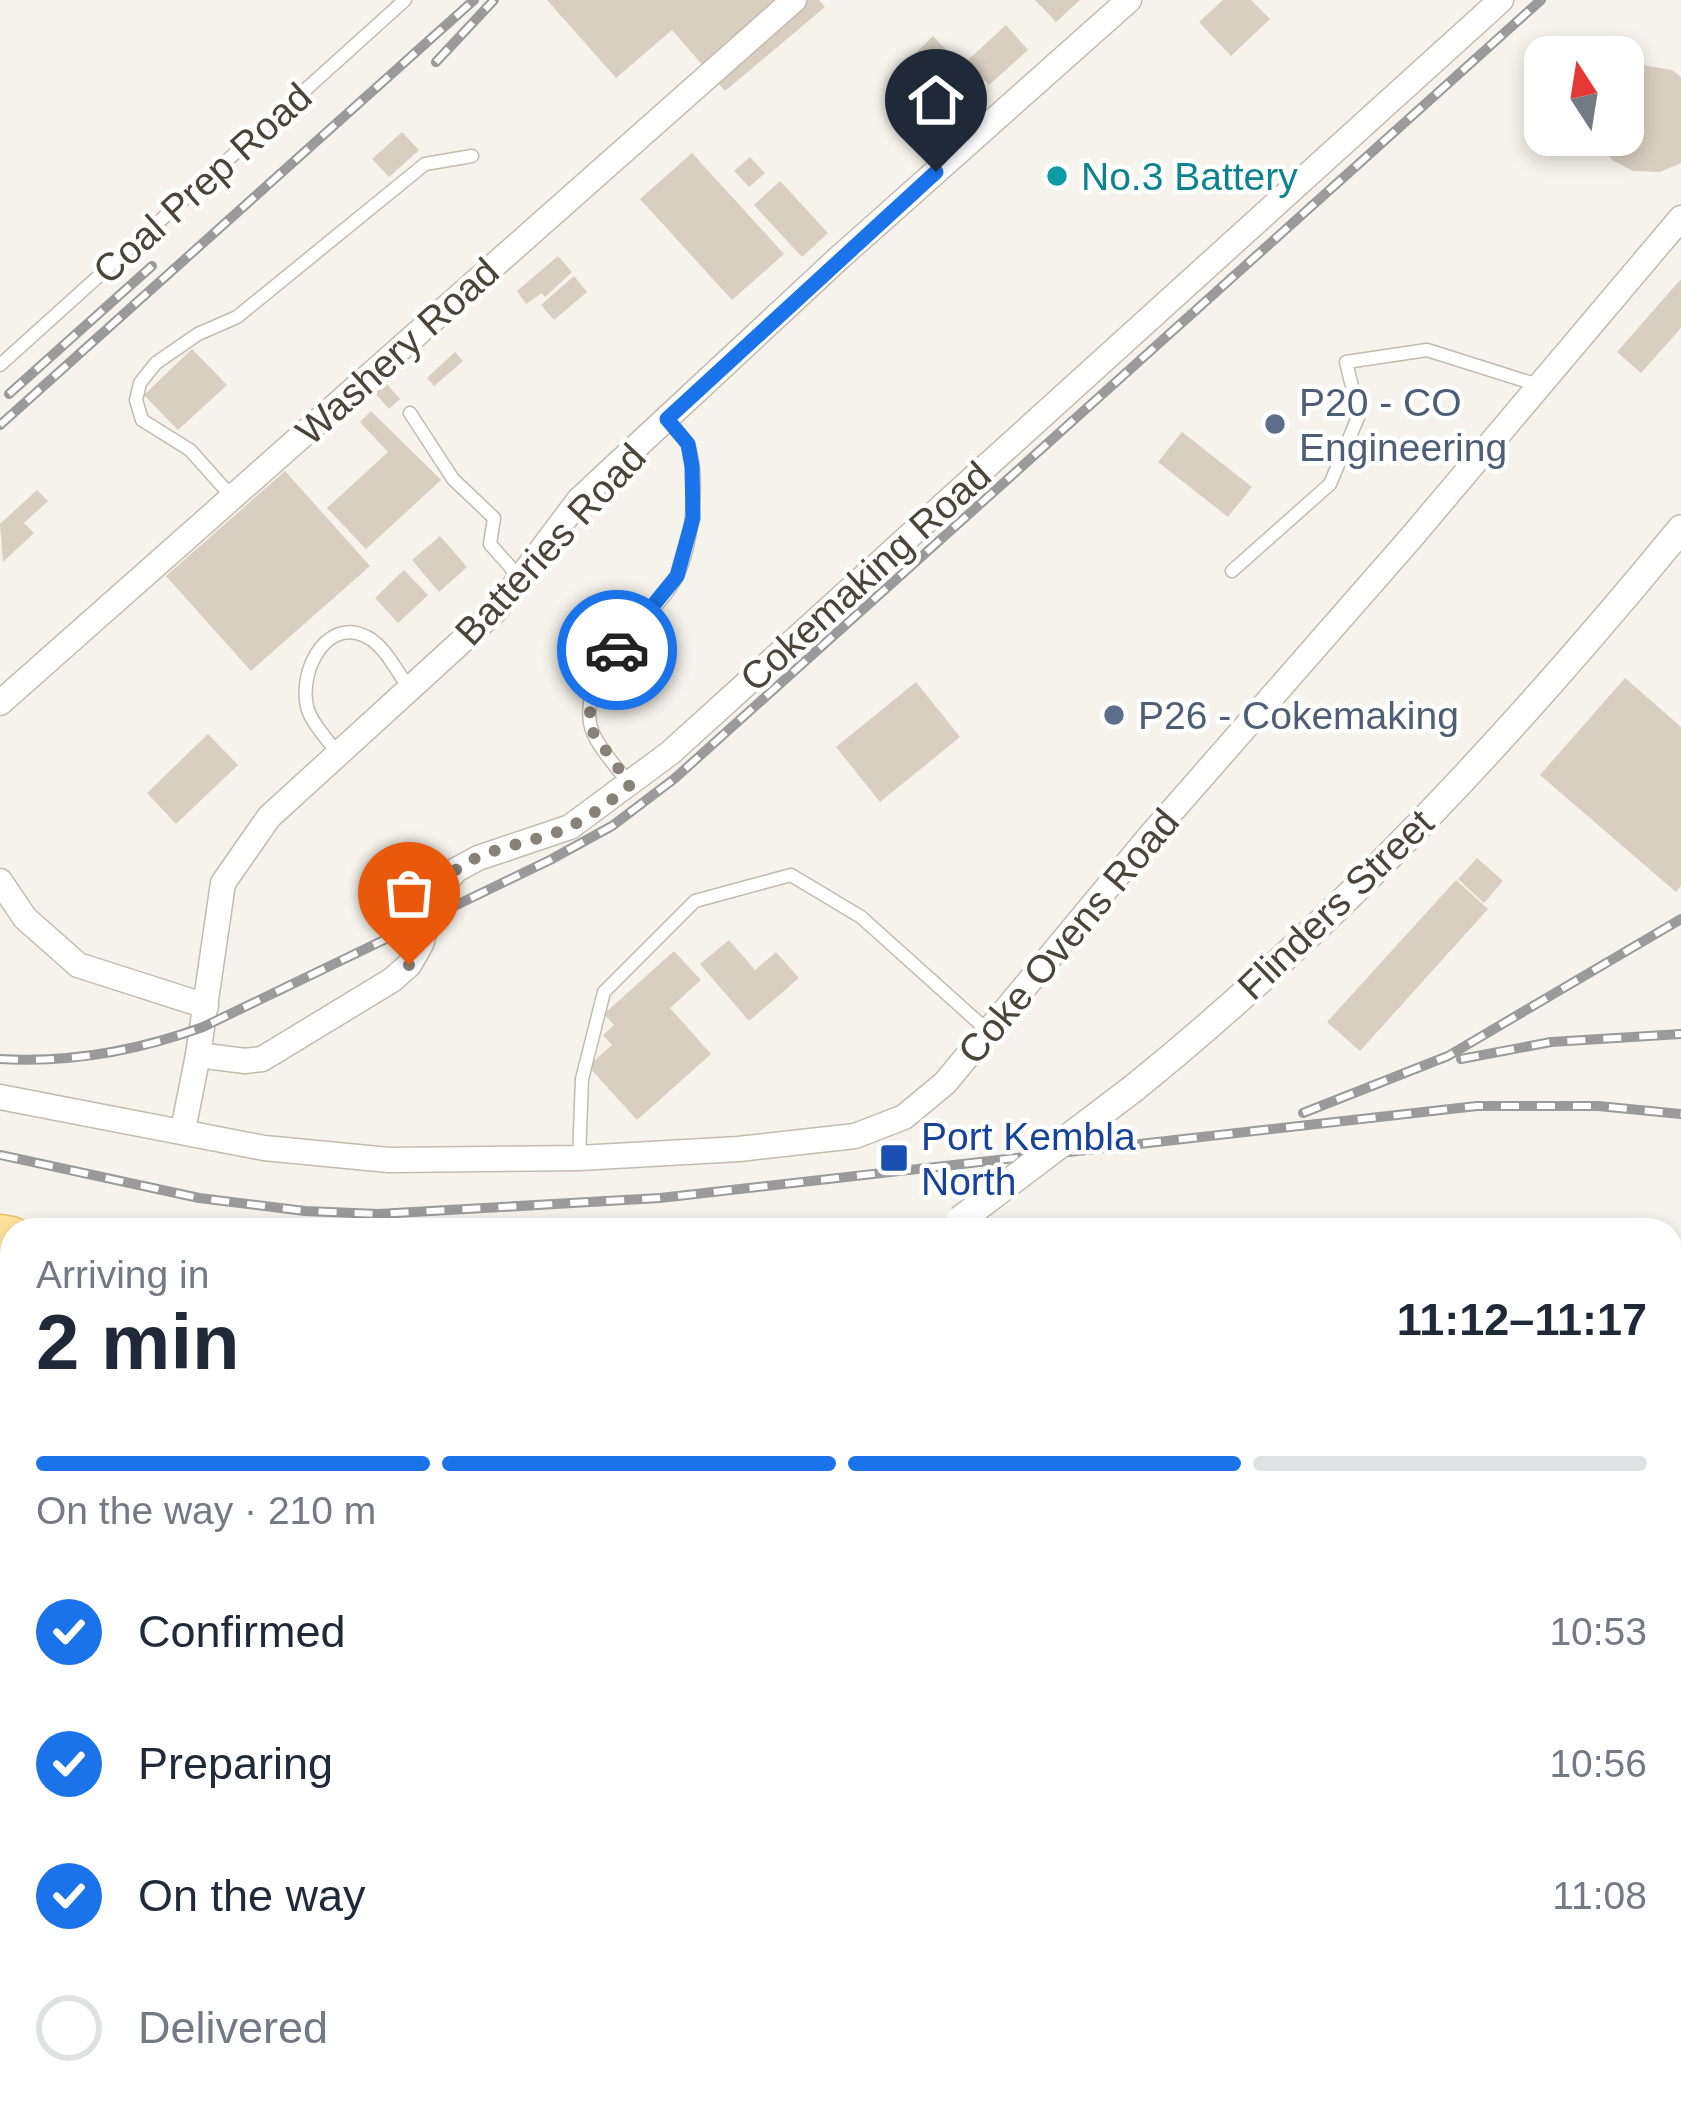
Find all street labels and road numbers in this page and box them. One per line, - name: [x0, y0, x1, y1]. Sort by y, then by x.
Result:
- street label: Coal Prep Road: [85, 75, 320, 292]
- street label: Washery Road: [288, 250, 507, 453]
- street label: Batteries Road: [447, 435, 654, 653]
- street label: Cokemaking Road: [732, 453, 999, 700]
- street label: Coke Ovens Road: [949, 800, 1187, 1072]
- street label: Flinders Street: [1229, 801, 1442, 1008]

